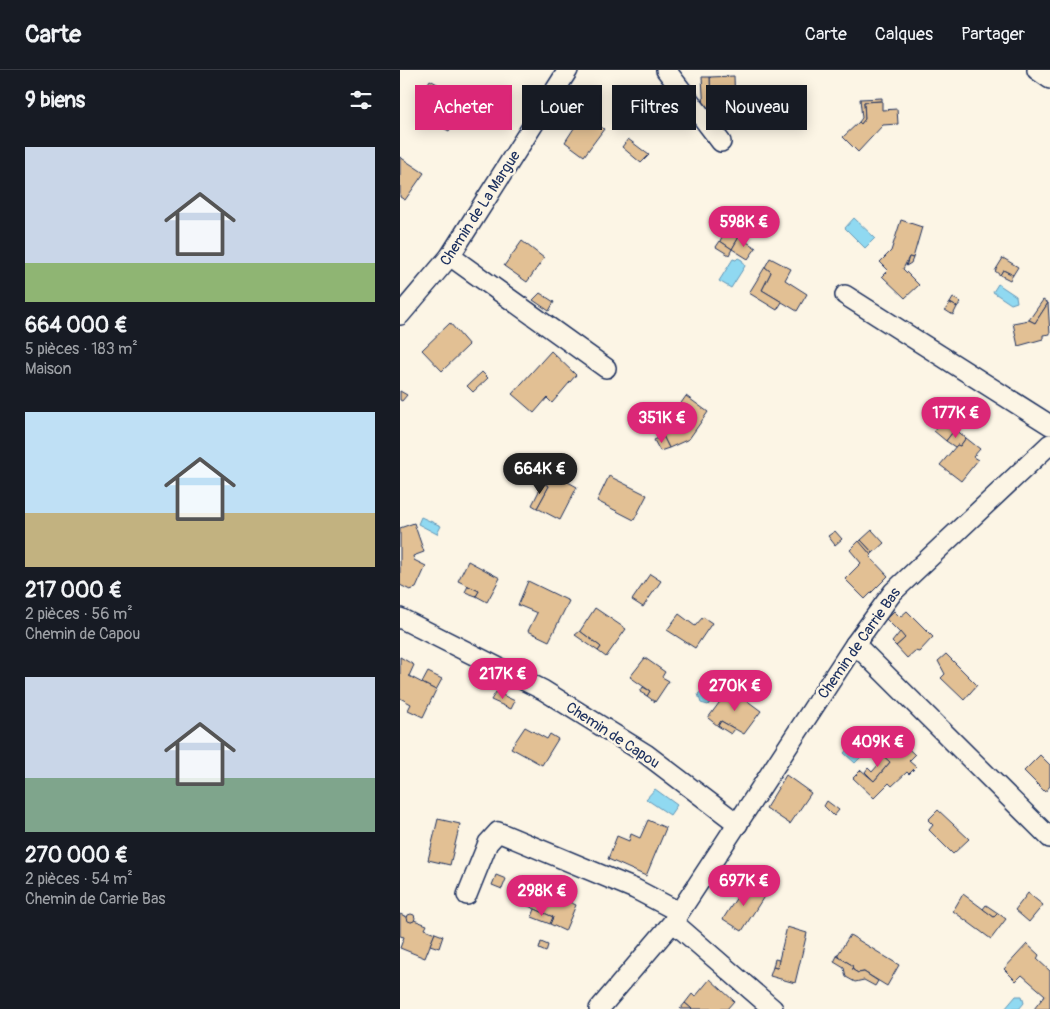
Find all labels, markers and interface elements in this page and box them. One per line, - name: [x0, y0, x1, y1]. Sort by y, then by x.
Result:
- text: Carte: [25, 20, 81, 49]
- text: Carte: [805, 23, 847, 46]
- text: Calques: [875, 23, 933, 46]
- text: Partager: [961, 23, 1025, 46]
- chip: Acheter: [415, 85, 512, 130]
- chip: Louer: [522, 85, 602, 130]
- chip: Filtres: [612, 85, 696, 130]
- chip: Nouveau: [706, 85, 807, 130]
- icon: filters: [347, 86, 375, 114]
- text: 9 biens: [25, 87, 85, 114]
- street label: Chemin de La Margue: [436, 147, 525, 269]
- icon: home: [155, 179, 245, 269]
- pin: 598K €: [703, 206, 785, 248]
- text: 598K €: [720, 212, 768, 232]
- text: 664 000 €: [25, 312, 128, 339]
- text: 5 pièces · 183 m²: [25, 339, 138, 359]
- text: Maison: [25, 359, 71, 379]
- pin: 177K €: [915, 396, 997, 439]
- pin: 351K €: [621, 402, 703, 444]
- text: 177K €: [933, 403, 979, 423]
- text: 351K €: [638, 408, 686, 428]
- icon: home: [155, 444, 245, 534]
- pin: 664K €: [499, 452, 581, 495]
- text: 664K €: [514, 459, 566, 479]
- text: 217 000 €: [25, 577, 122, 604]
- street label: Chemin de Carrie Bas: [814, 584, 905, 703]
- text: 2 pièces · 56 m²: [25, 604, 133, 624]
- text: Chemin de Capou: [25, 624, 140, 644]
- pin: 217K €: [462, 658, 544, 700]
- text: 217K €: [479, 664, 527, 684]
- pin: 270K €: [694, 670, 776, 712]
- text: 270K €: [709, 676, 761, 696]
- street label: Chemin de Capou: [562, 698, 663, 773]
- icon: home: [155, 709, 245, 799]
- pin: 409K €: [837, 726, 919, 768]
- text: 409K €: [852, 732, 904, 752]
- text: 270 000 €: [25, 842, 128, 869]
- pin: 697K €: [703, 864, 785, 907]
- text: 2 pièces · 54 m²: [25, 869, 133, 889]
- text: 697K €: [719, 871, 769, 891]
- pin: 298K €: [501, 874, 583, 917]
- text: 298K €: [518, 881, 566, 901]
- text: Chemin de Carrie Bas: [25, 889, 165, 909]

